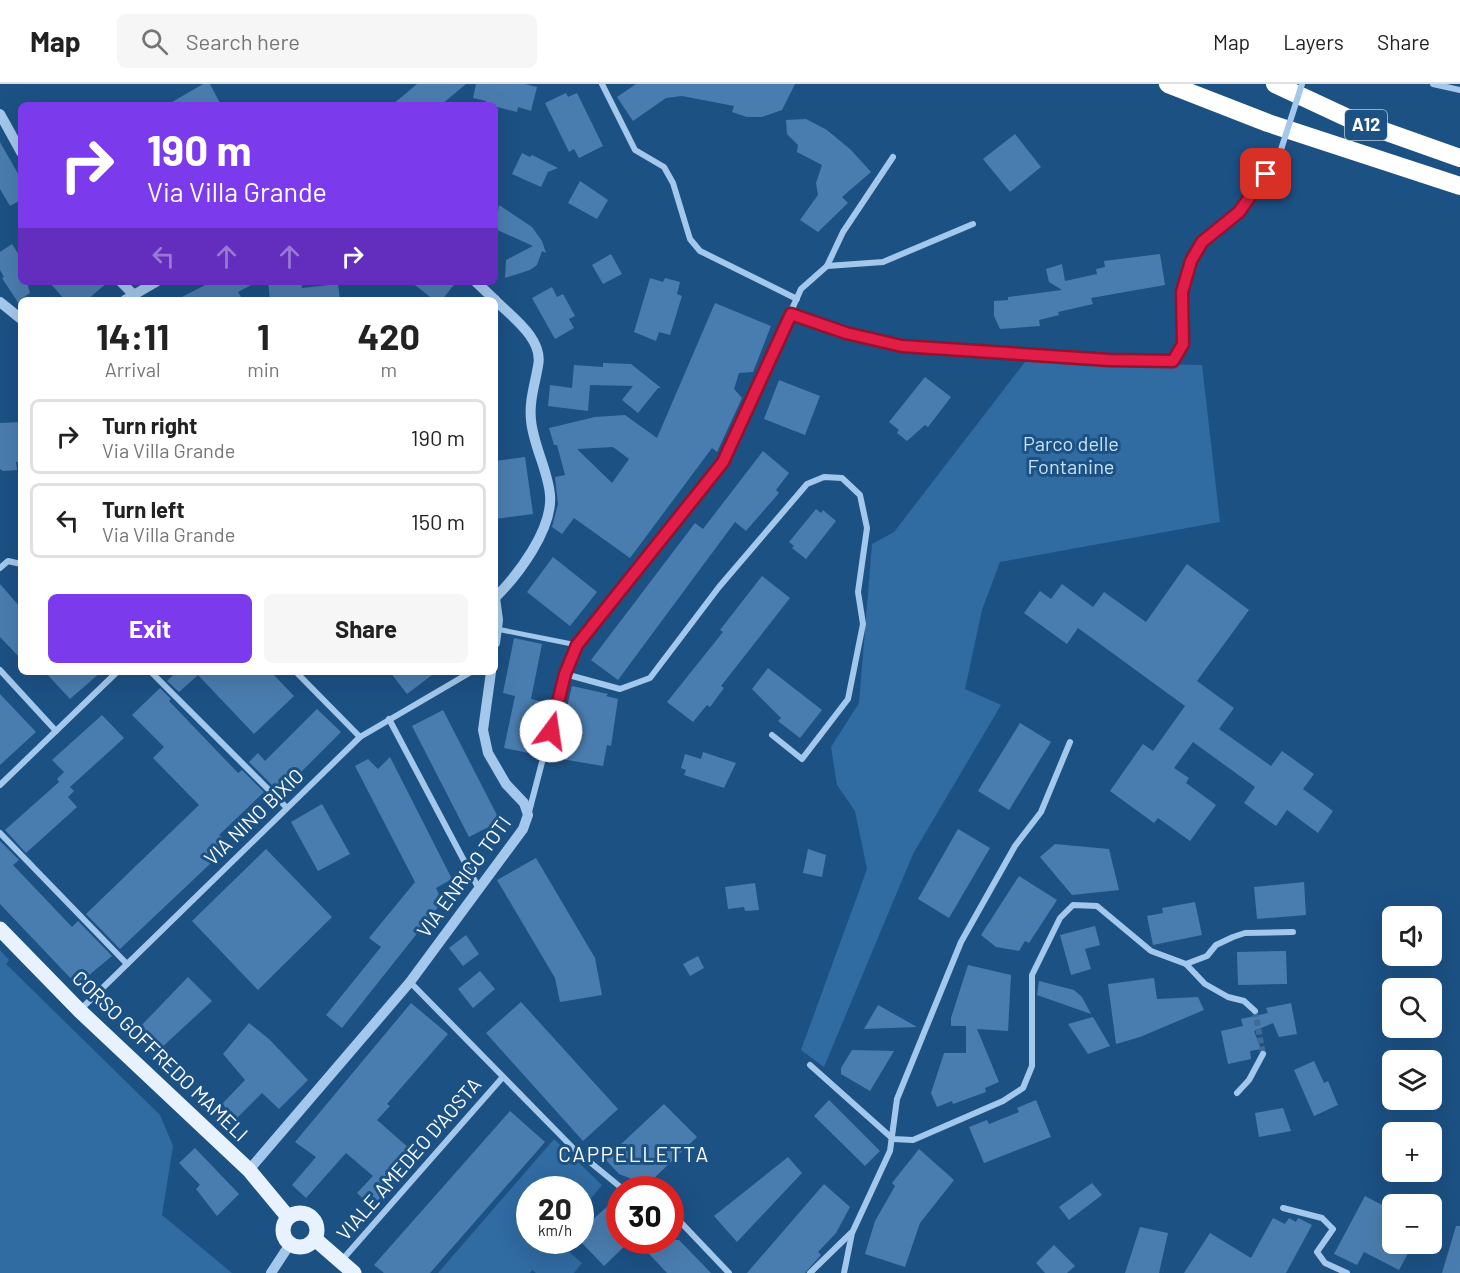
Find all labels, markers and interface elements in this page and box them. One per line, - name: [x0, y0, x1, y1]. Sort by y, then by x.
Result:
- search box: [117, 14, 537, 68]
- text: Map: [30, 24, 81, 58]
- icon: search: [138, 25, 171, 58]
- text: Search here: [186, 28, 300, 54]
- text: Map: [1213, 29, 1250, 54]
- text: Layers: [1283, 29, 1344, 54]
- text: Share: [1377, 29, 1430, 54]
- road number: A12: [1345, 110, 1387, 140]
- text: 190 m: [147, 124, 252, 174]
- icon: right: [48, 126, 126, 204]
- pin: [1240, 148, 1291, 199]
- icon: arrive: [1249, 157, 1282, 190]
- text: Via Villa Grande: [147, 175, 327, 207]
- icon: left: [147, 240, 180, 273]
- icon: ahead: [210, 240, 243, 273]
- icon: ahead: [273, 240, 306, 273]
- icon: right: [336, 240, 369, 273]
- text: 14:11: [96, 314, 169, 357]
- text: 1: [257, 314, 270, 357]
- text: 420: [358, 314, 420, 357]
- text: Arrival: [105, 357, 161, 381]
- text: min: [247, 357, 280, 381]
- text: m: [381, 357, 397, 381]
- text: Turn right: [102, 412, 197, 438]
- icon: right: [51, 420, 84, 453]
- text: 190 m: [411, 424, 465, 450]
- park label: Parco delle Fontanine: [1023, 431, 1119, 478]
- text: Via Villa Grande: [102, 438, 235, 462]
- text: Turn left: [102, 496, 185, 522]
- icon: left: [51, 504, 84, 537]
- text: 150 m: [411, 508, 465, 534]
- text: Via Villa Grande: [102, 522, 235, 546]
- button: Exit: [48, 594, 252, 663]
- button: Share: [264, 594, 468, 663]
- position arrow: [519, 699, 583, 763]
- street label: VIA NINO BIXIO: [199, 763, 308, 870]
- street label: VIA ENRICO TOTI: [411, 811, 515, 942]
- map controls: [1382, 906, 1442, 1254]
- button: sound: [1382, 906, 1442, 966]
- street label: CORSO GOFFREDO MAMELI: [68, 965, 253, 1145]
- button: search: [1382, 978, 1442, 1038]
- button: layers: [1382, 1050, 1442, 1110]
- street label: VIALE AMEDEO D'AOSTA: [331, 1072, 485, 1245]
- button: +: [1382, 1122, 1442, 1182]
- district label: CAPPELLETTA: [558, 1141, 710, 1166]
- speed limit sign: 30: [606, 1176, 684, 1254]
- text: 20: [538, 1190, 572, 1226]
- button: −: [1382, 1194, 1442, 1254]
- text: km/h: [538, 1221, 572, 1239]

